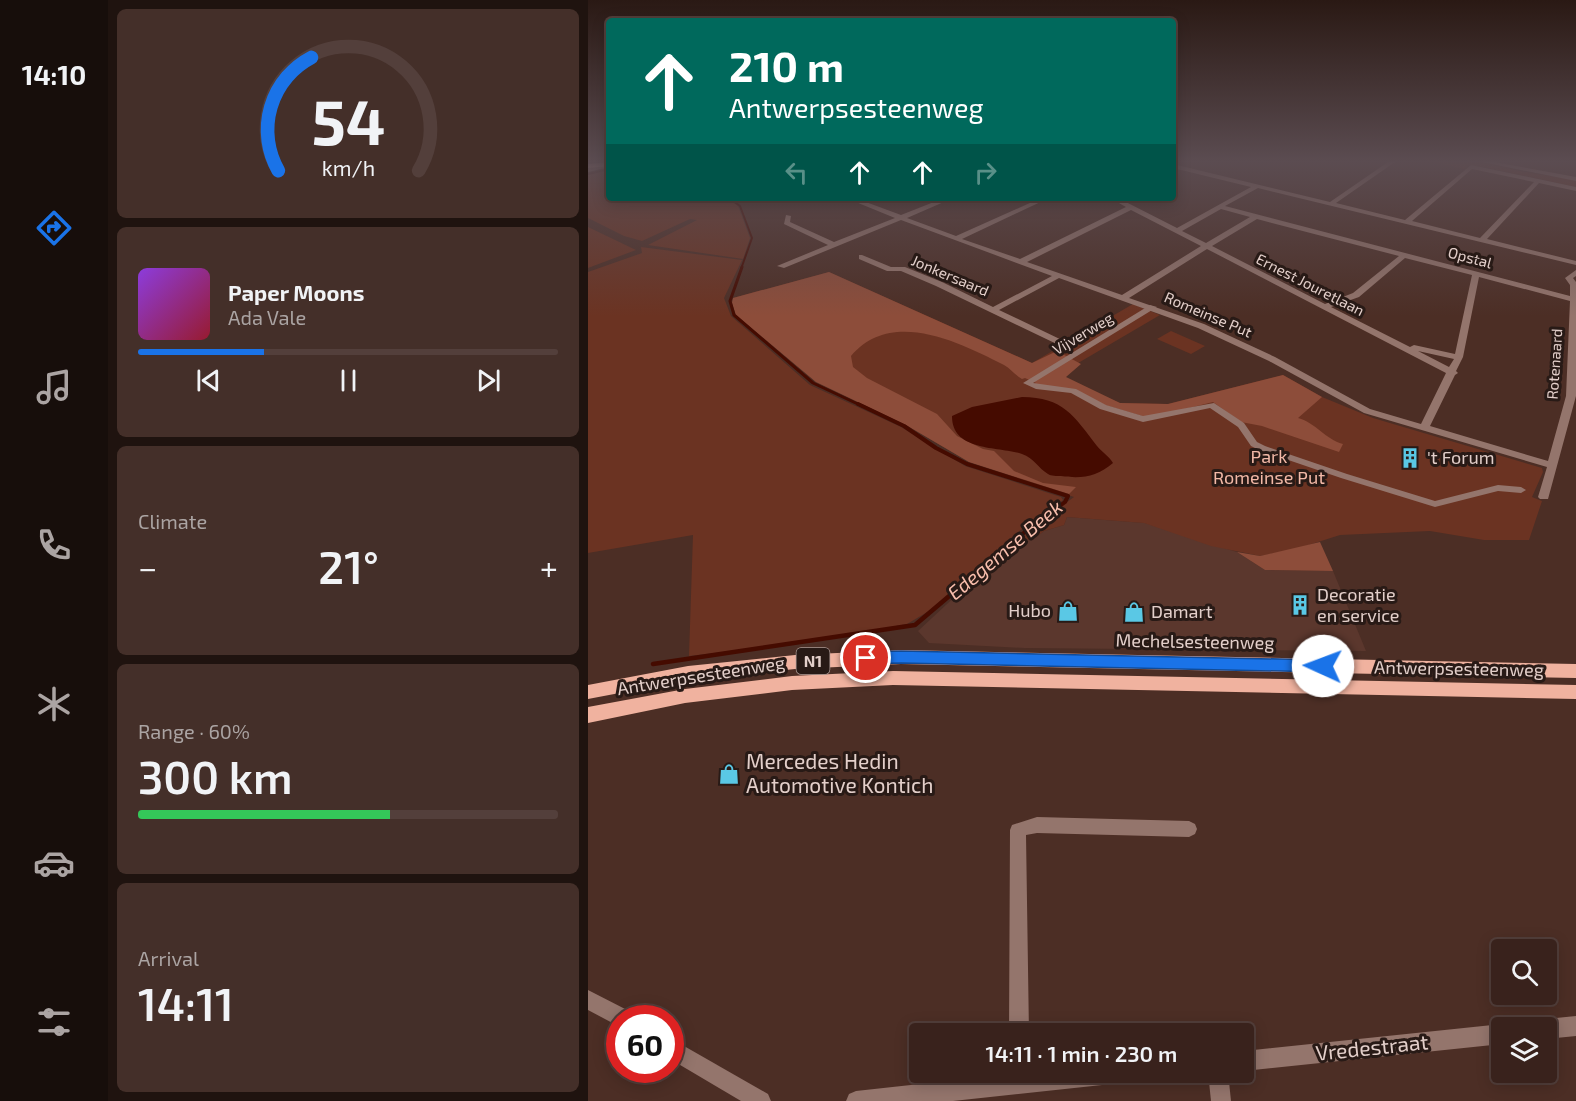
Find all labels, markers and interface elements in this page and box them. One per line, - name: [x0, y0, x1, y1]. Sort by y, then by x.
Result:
- text: 210 m: [729, 40, 844, 90]
- icon: ahead: [630, 42, 708, 120]
- text: 14:10: [22, 58, 86, 90]
- text: 54: [311, 83, 385, 158]
- text: Antwerpsesteenweg: [729, 91, 984, 123]
- text: km/h: [321, 155, 375, 180]
- icon: left: [780, 156, 813, 189]
- icon: ahead: [843, 156, 876, 189]
- icon: ahead: [906, 156, 939, 189]
- icon: right: [969, 156, 1002, 189]
- icon: directions: [33, 207, 75, 249]
- street label: Opstal: [1446, 243, 1495, 272]
- street label: Ernest Jouretlaan: [1253, 249, 1368, 319]
- street label: Jonkersaard: [909, 251, 992, 299]
- text: Paper Moons: [228, 279, 364, 305]
- street label: Romeinse Put: [1162, 288, 1255, 341]
- text: Ada Vale: [228, 305, 306, 329]
- street label: Vijverweg: [1049, 308, 1117, 359]
- street label: Rotenaard: [1543, 328, 1565, 400]
- icon: previous: [192, 364, 225, 397]
- icon: pause: [332, 364, 365, 397]
- icon: next: [472, 364, 505, 397]
- icon: music: [33, 366, 75, 408]
- park label: Park Romeinse Put: [1213, 445, 1325, 488]
- building icon: 't Forum: [1398, 446, 1422, 470]
- place label: 't Forum: [1427, 446, 1495, 468]
- water label: Edegemse Beek: [942, 494, 1067, 604]
- text: Climate: [138, 509, 207, 533]
- icon: phone: [33, 524, 75, 566]
- text: 21°: [318, 539, 379, 593]
- text: −: [138, 547, 157, 587]
- text: +: [540, 547, 558, 587]
- place label: Decoratie en service: [1317, 583, 1400, 626]
- building icon: Decoratie en service: [1288, 593, 1312, 617]
- place label: Hubo: [1008, 599, 1051, 621]
- shop icon: Hubo: [1056, 599, 1080, 623]
- shop icon: Damart: [1122, 600, 1146, 624]
- place label: Damart: [1151, 600, 1213, 622]
- street label: Mechelsesteenweg: [1115, 629, 1275, 653]
- pin: [840, 632, 891, 683]
- position arrow: [1291, 634, 1355, 698]
- icon: arrive: [849, 641, 882, 674]
- road number: N1: [796, 648, 830, 674]
- street label: Antwerpsesteenweg: [615, 651, 786, 699]
- street label: Antwerpsesteenweg: [1374, 656, 1544, 680]
- icon: climate: [33, 683, 75, 725]
- text: Range · 60%: [138, 719, 250, 743]
- place label: Mercedes Hedin Automotive Kontich: [746, 748, 933, 797]
- text: 300 km: [138, 749, 293, 803]
- shop icon: Mercedes Hedin Automotive Kontich: [717, 762, 741, 786]
- icon: car: [33, 842, 75, 884]
- map controls: [1491, 939, 1557, 1083]
- button: search: [1491, 939, 1557, 1005]
- text: Arrival: [138, 946, 199, 970]
- text: 14:11: [138, 976, 234, 1030]
- icon: filters: [33, 1001, 75, 1043]
- speed limit sign: 60: [606, 1005, 684, 1083]
- button: layers: [1491, 1017, 1557, 1083]
- street label: Vredestraat: [1314, 1028, 1429, 1065]
- text: 14:11 · 1 min · 230 m: [986, 1040, 1177, 1066]

